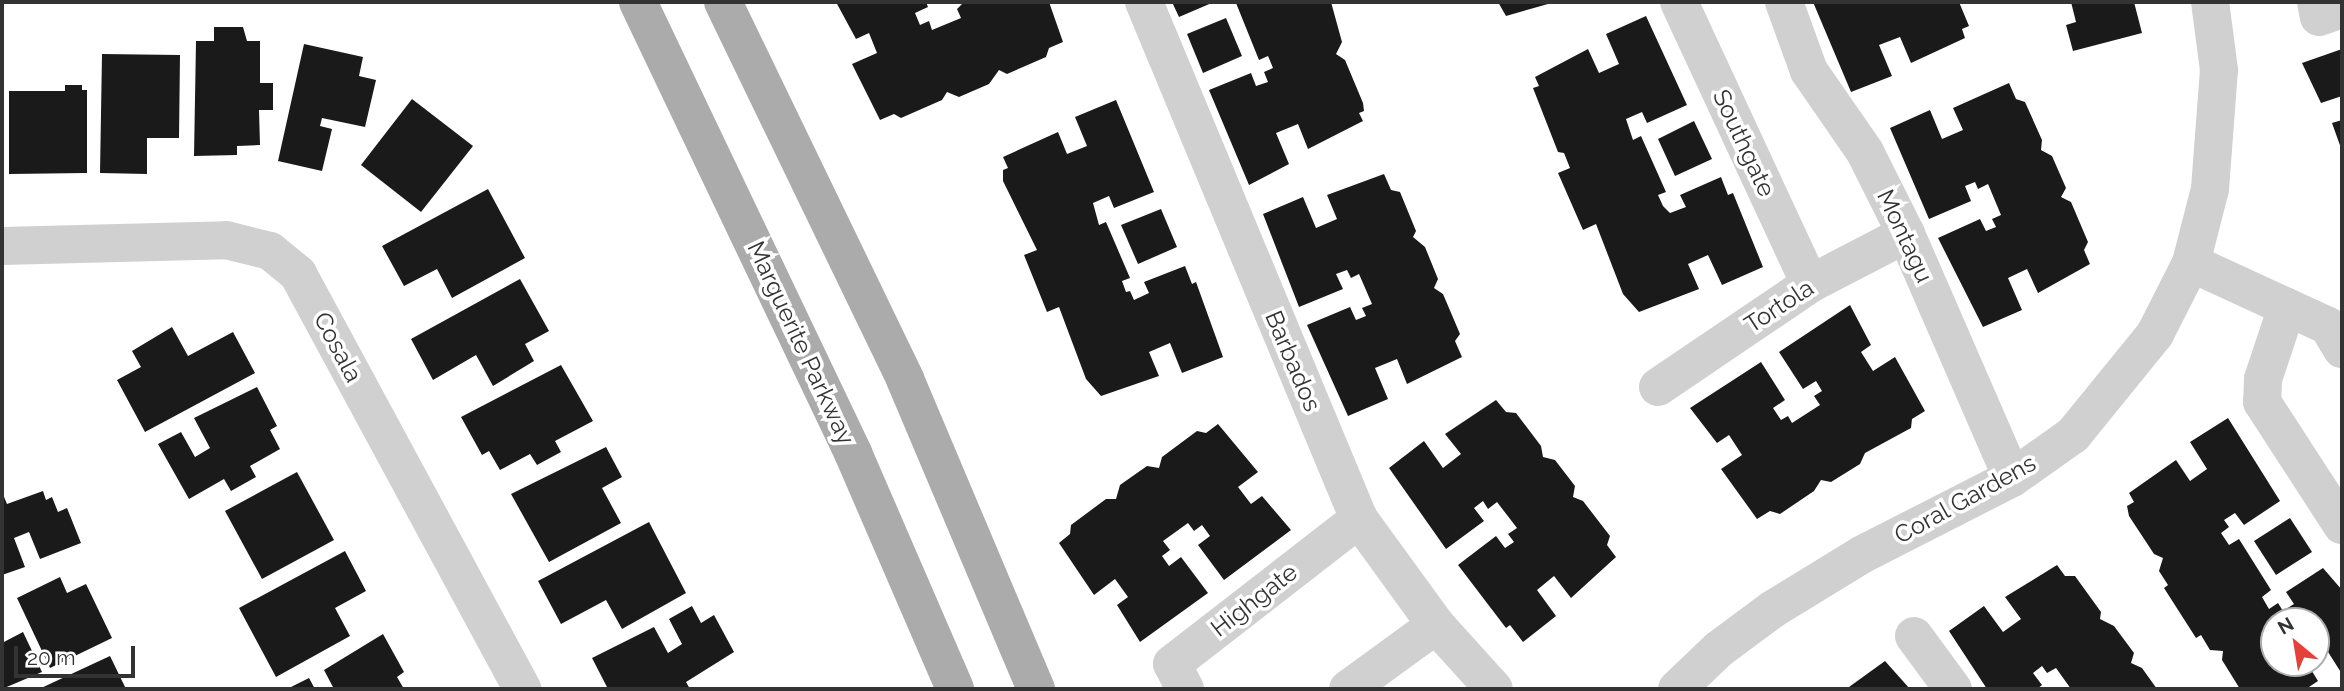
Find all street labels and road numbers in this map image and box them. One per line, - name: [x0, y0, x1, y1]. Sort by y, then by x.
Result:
- street label: Southgate: [1707, 85, 1781, 201]
- street label: Montagu: [1871, 185, 1939, 287]
- street label: Marguerite Parkway: [741, 237, 861, 449]
- street label: Tortola: [1739, 273, 1819, 339]
- street label: Cosala: [308, 307, 368, 387]
- street label: Barbados: [1259, 307, 1327, 415]
- street label: Coral Gardens: [1889, 448, 2041, 550]
- street label: Highgate: [1205, 557, 1303, 643]

